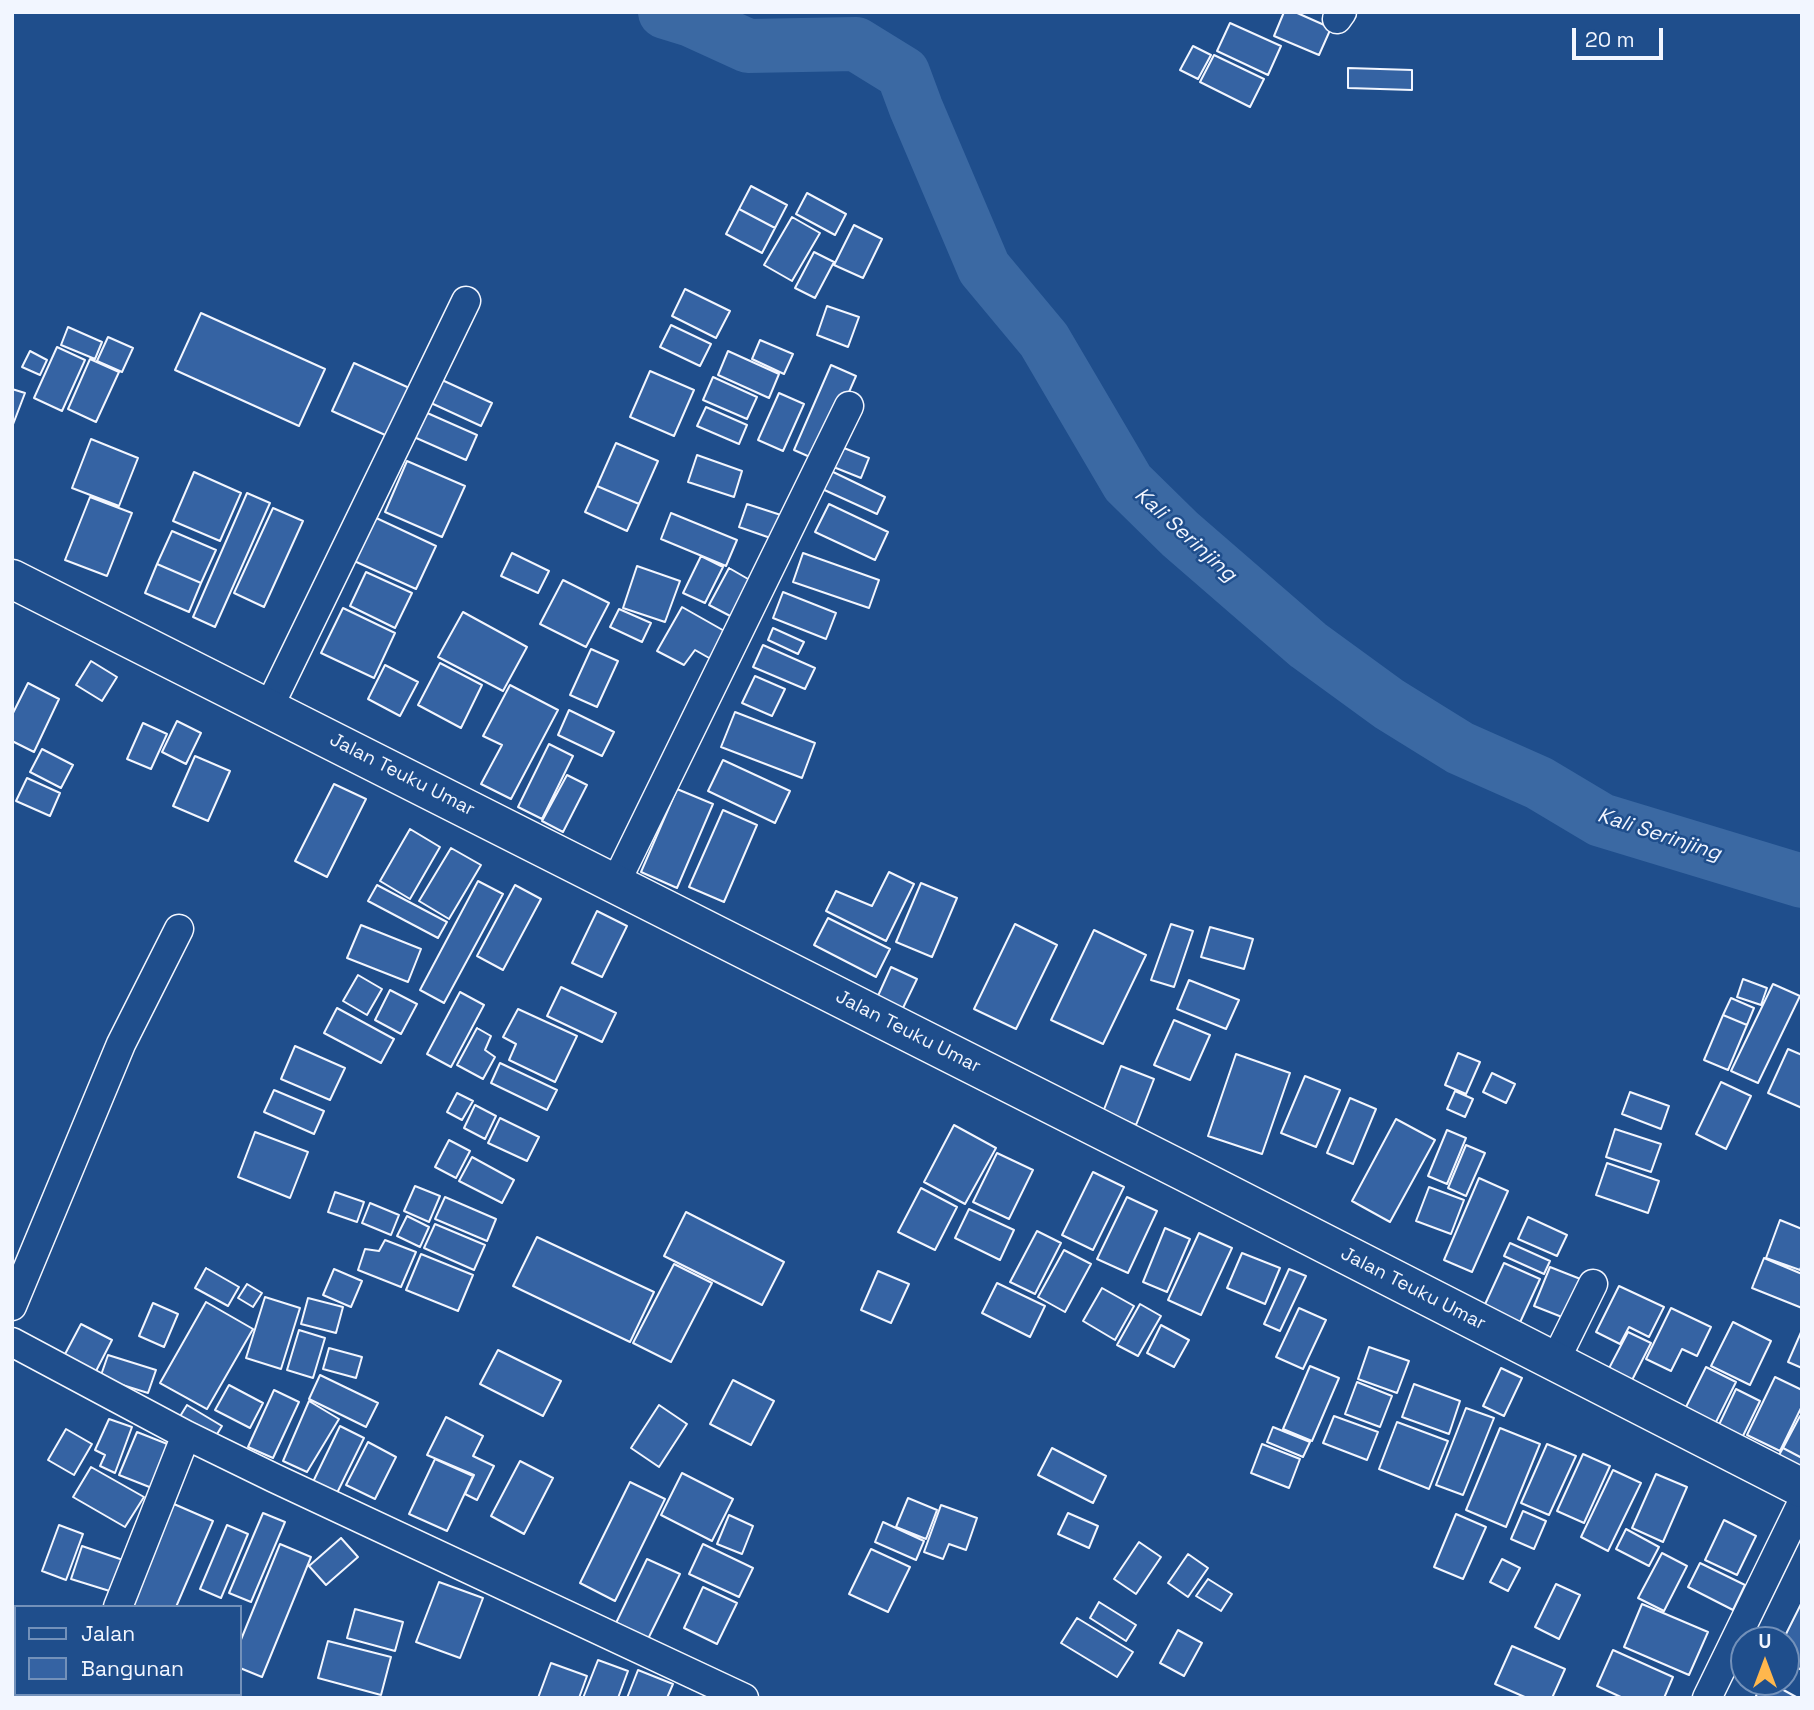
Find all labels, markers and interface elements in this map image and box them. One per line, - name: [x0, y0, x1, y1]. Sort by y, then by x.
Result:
- scale bar: [1576, 14, 1667, 58]
- text: 20 m: [1585, 26, 1635, 53]
- water label: Kali Serinjing: [1129, 483, 1241, 587]
- street label: Jalan Teuku Umar: [326, 729, 478, 821]
- water label: Kali Serinjing: [1594, 803, 1724, 867]
- street label: Jalan Teuku Umar: [832, 986, 984, 1078]
- street label: Jalan Teuku Umar: [1337, 1243, 1489, 1335]
- legend: [14, 1605, 242, 1696]
- text: Jalan: [81, 1620, 135, 1647]
- north arrow: [1730, 1626, 1800, 1696]
- text: U: [1759, 1629, 1771, 1654]
- text: Bangunan: [81, 1655, 184, 1682]

